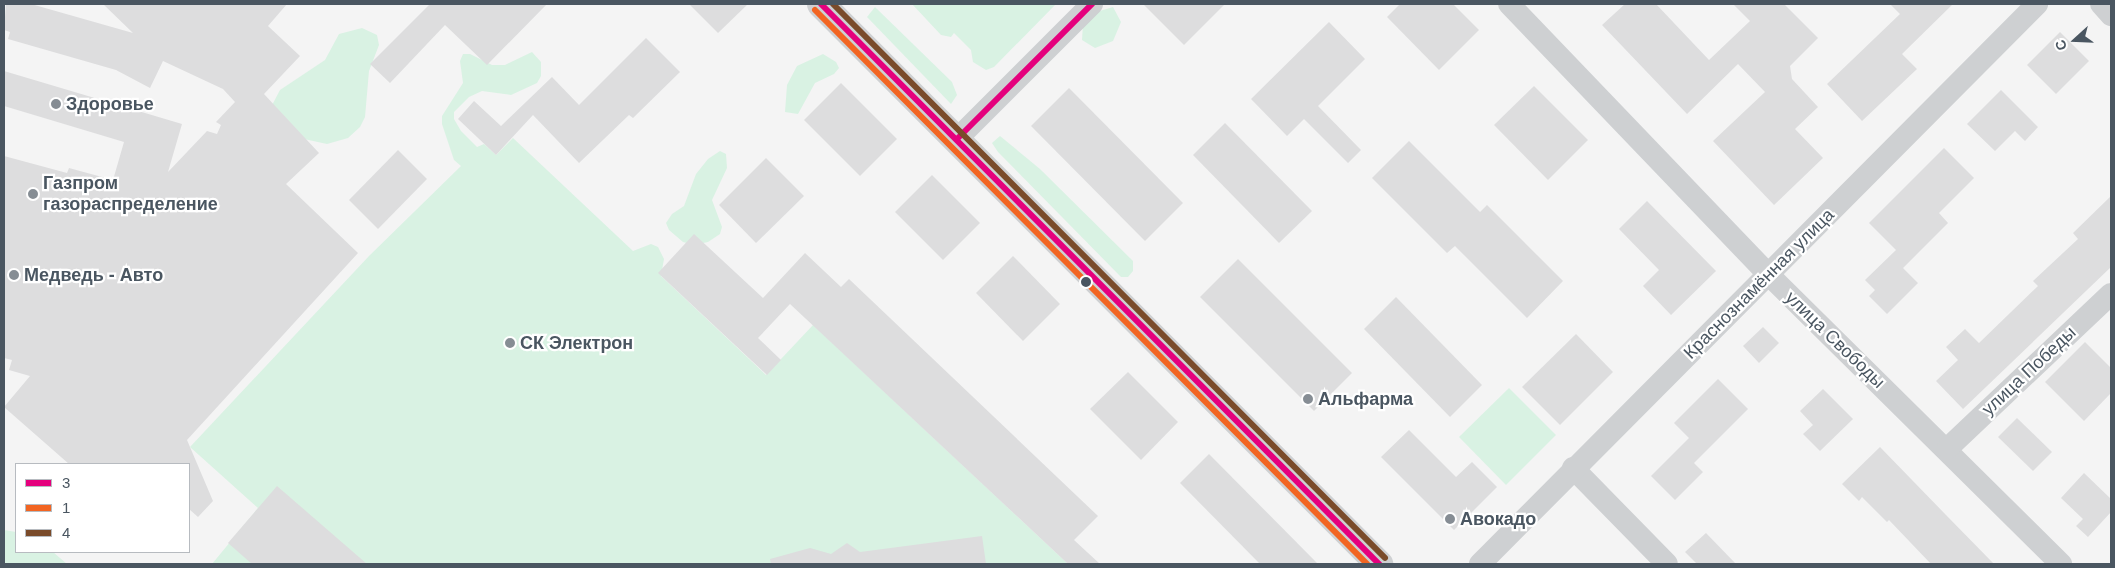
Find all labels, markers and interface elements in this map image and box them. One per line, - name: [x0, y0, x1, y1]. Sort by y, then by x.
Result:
- north arrow: [2050, 15, 2100, 65]
- text: С: [2052, 38, 2070, 53]
- place label: Здоровье: [66, 93, 154, 115]
- marker: Здоровье: [50, 98, 62, 110]
- place label: Газпром газораспределение: [43, 173, 218, 215]
- marker: Газпром газораспределение: [27, 188, 39, 200]
- street label: Краснознамённая улица: [1679, 204, 1839, 364]
- place label: Медведь - Авто: [24, 264, 163, 286]
- marker: Медведь - Авто: [8, 269, 20, 281]
- unlabelled marker: [1081, 277, 1091, 287]
- street label: улица Свободы: [1781, 287, 1889, 393]
- street label: улица Победы: [1978, 322, 2080, 420]
- place label: СК Электрон: [520, 332, 633, 354]
- marker: СК Электрон: [504, 337, 516, 349]
- place label: Альфарма: [1318, 388, 1413, 410]
- marker: Альфарма: [1302, 393, 1314, 405]
- legend: [15, 463, 190, 553]
- text: 3: [62, 474, 70, 491]
- text: 1: [62, 499, 70, 516]
- place label: Авокадо: [1460, 508, 1536, 530]
- marker: Авокадо: [1444, 513, 1456, 525]
- text: 4: [62, 524, 70, 541]

